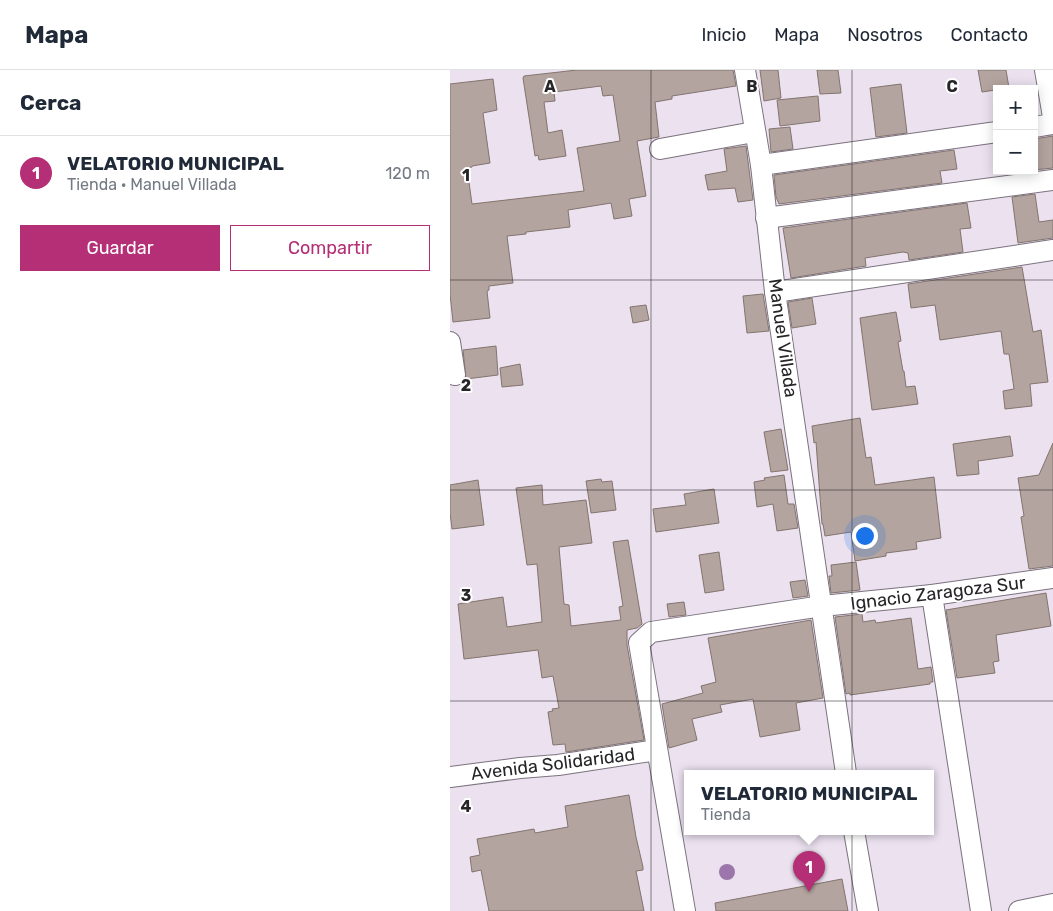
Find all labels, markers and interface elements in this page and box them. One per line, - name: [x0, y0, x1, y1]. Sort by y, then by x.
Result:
- text: Mapa: [25, 21, 88, 49]
- text: Inicio: [701, 24, 746, 46]
- text: Mapa: [774, 24, 819, 46]
- text: Nosotros: [847, 24, 923, 46]
- text: Contacto: [951, 24, 1028, 46]
- text: A: [544, 77, 556, 96]
- text: B: [746, 77, 758, 96]
- text: C: [946, 77, 958, 96]
- map controls: [993, 85, 1038, 175]
- button: +: [993, 85, 1038, 130]
- text: Cerca: [20, 90, 81, 115]
- button: −: [993, 130, 1038, 175]
- text: VELATORIO MUNICIPAL: [67, 152, 284, 175]
- text: 1: [32, 164, 40, 183]
- text: 120 m: [385, 164, 430, 183]
- text: 1: [462, 166, 470, 185]
- text: Tienda · Manuel Villada: [67, 175, 237, 194]
- button: Guardar: [20, 225, 220, 271]
- button: Compartir: [230, 225, 430, 271]
- street label: Manuel Villada: [764, 277, 802, 399]
- text: 2: [461, 376, 471, 395]
- your location: [852, 523, 878, 549]
- street label: Ignacio Zaragoza Sur: [849, 571, 1027, 615]
- text: 3: [461, 586, 471, 605]
- street label: Avenida Solidaridad: [470, 743, 636, 785]
- popup: [684, 770, 934, 835]
- text: VELATORIO MUNICIPAL: [701, 782, 917, 805]
- text: 4: [461, 797, 472, 816]
- text: Tienda: [701, 805, 751, 824]
- pin: 1: [793, 851, 825, 892]

